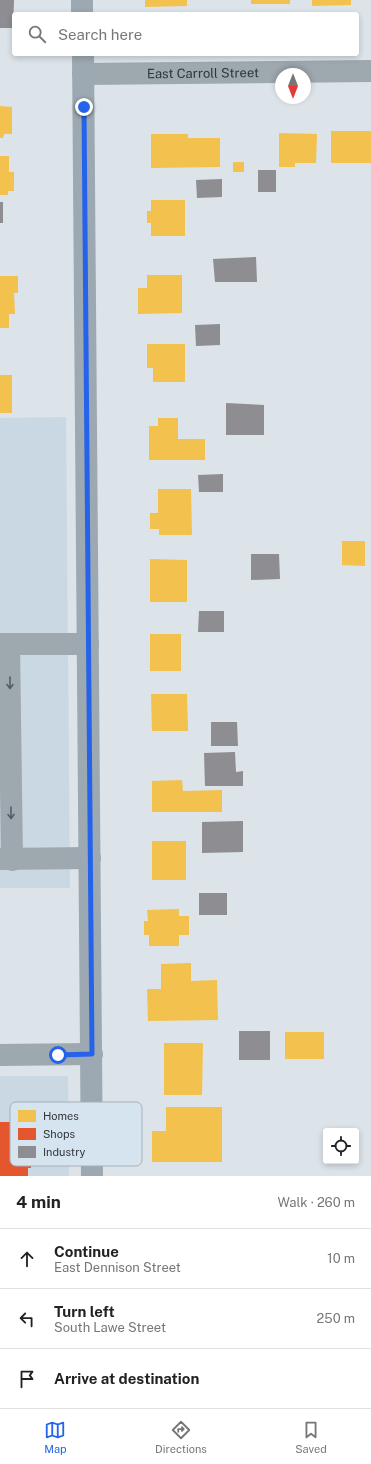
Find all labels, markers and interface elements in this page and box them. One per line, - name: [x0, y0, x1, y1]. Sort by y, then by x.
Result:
- search box: [12, 12, 359, 56]
- icon: search: [26, 23, 48, 45]
- text: Search here: [58, 26, 142, 43]
- street label: East Carroll Street: [147, 65, 259, 81]
- north arrow: [275, 68, 311, 104]
- route end: [75, 98, 93, 116]
- one-way arrow: [6, 676, 14, 689]
- one-way arrow: [7, 806, 15, 819]
- route start: [49, 1046, 67, 1064]
- legend: [10, 1102, 142, 1166]
- text: Homes: [43, 1110, 79, 1122]
- text: Shops: [43, 1128, 75, 1140]
- map controls: [323, 1128, 359, 1164]
- button: locate: [323, 1128, 359, 1164]
- text: Industry: [43, 1146, 86, 1158]
- text: 4 min: [16, 1192, 61, 1212]
- text: Walk · 260 m: [277, 1195, 355, 1210]
- text: Continue: [54, 1243, 119, 1260]
- icon: ahead: [16, 1248, 38, 1270]
- text: 10 m: [327, 1251, 355, 1266]
- text: East Dennison Street: [54, 1260, 181, 1275]
- text: Turn left: [54, 1303, 115, 1320]
- icon: left: [16, 1308, 38, 1330]
- text: 250 m: [317, 1311, 355, 1326]
- text: South Lawe Street: [54, 1320, 166, 1335]
- icon: arrive: [16, 1368, 38, 1390]
- text: Arrive at destination: [54, 1370, 199, 1387]
- tab: Map: [44, 1419, 67, 1455]
- tab: Directions: [155, 1419, 207, 1455]
- tab: Saved: [295, 1419, 327, 1455]

